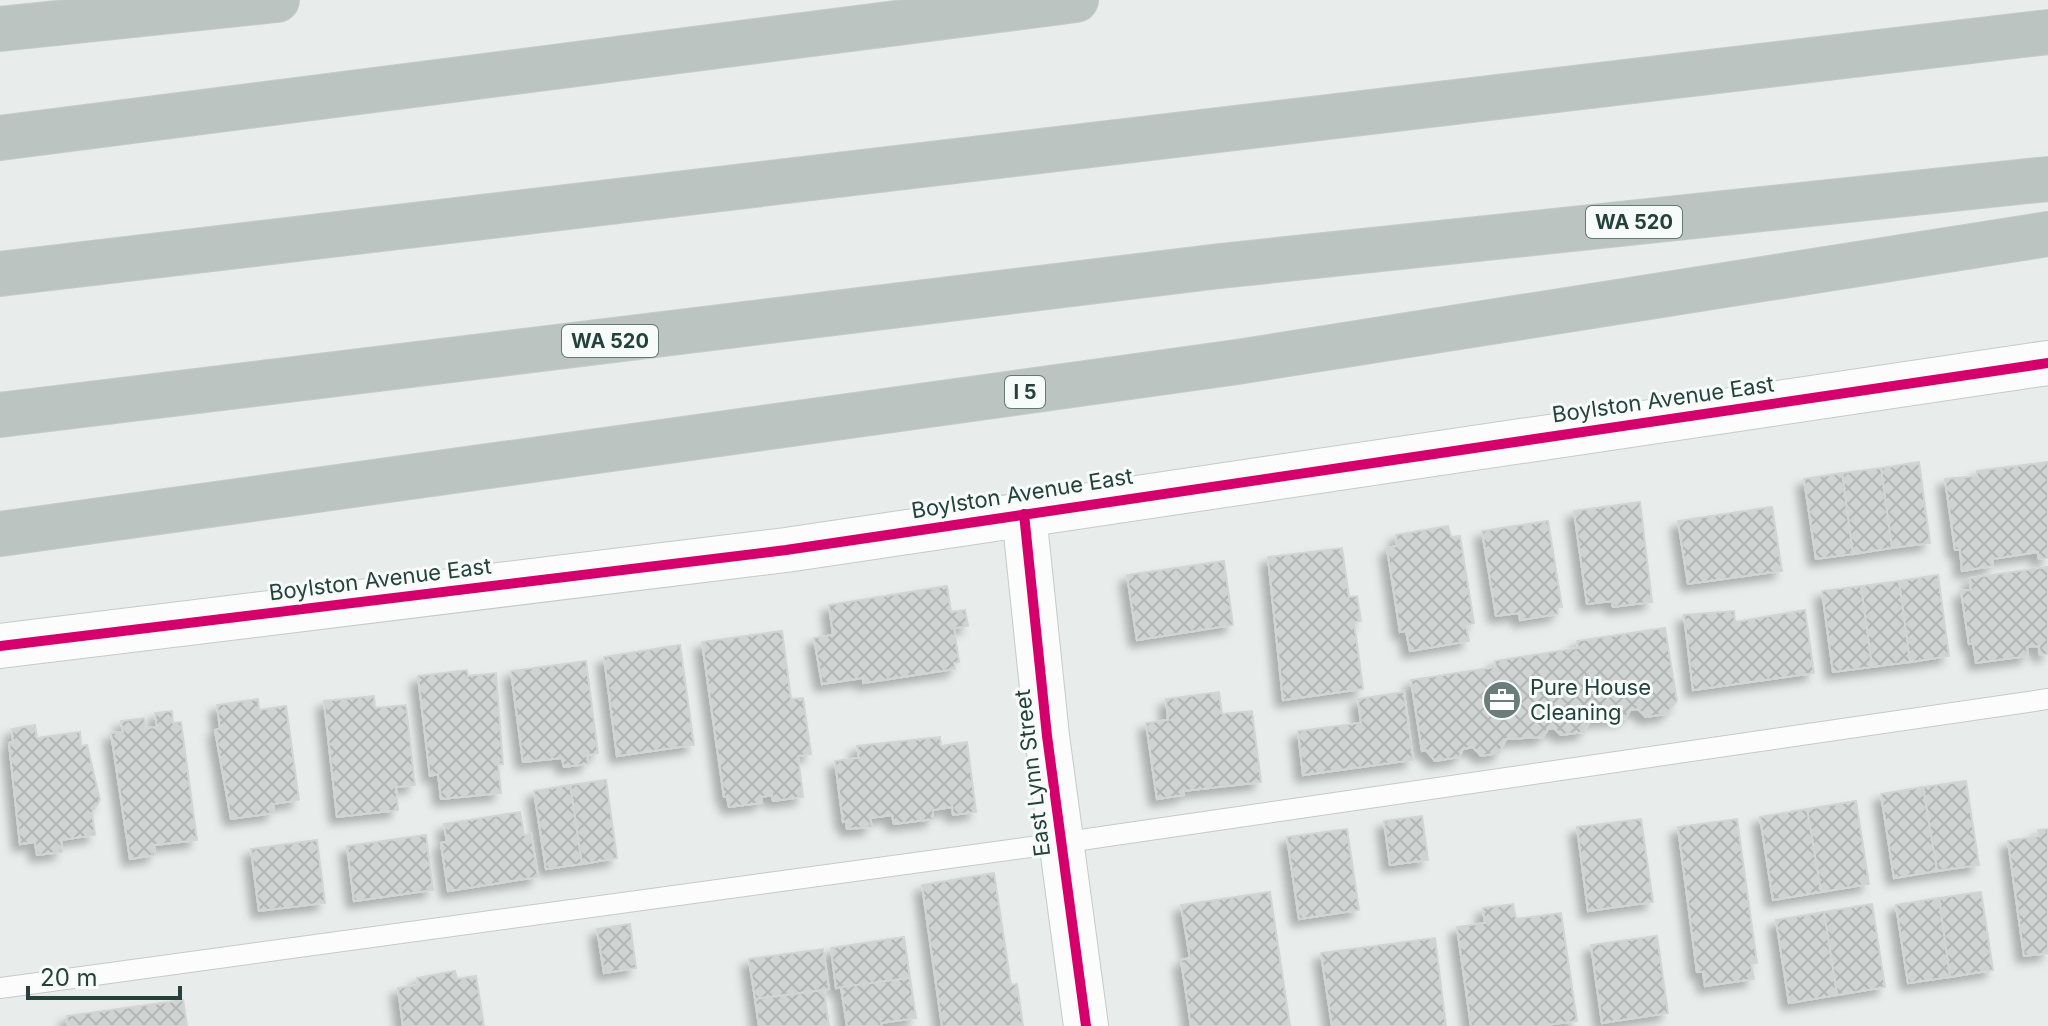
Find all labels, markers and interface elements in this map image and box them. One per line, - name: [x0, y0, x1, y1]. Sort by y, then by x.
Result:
- road number: WA 520: [1586, 206, 1682, 238]
- road number: WA 520: [562, 325, 658, 357]
- street label: Boylston Avenue East: [1550, 371, 1776, 427]
- road number: I 5: [1005, 376, 1045, 408]
- street label: Boylston Avenue East: [909, 463, 1135, 523]
- street label: Boylston Avenue East: [267, 552, 493, 606]
- place label: Pure House Cleaning: [1530, 674, 1651, 725]
- office icon: Pure House Cleaning: [1481, 679, 1523, 721]
- street label: East Lynn Street: [1009, 688, 1055, 858]
- scale bar: [28, 950, 180, 1000]
- text: 20 m: [40, 963, 98, 992]

